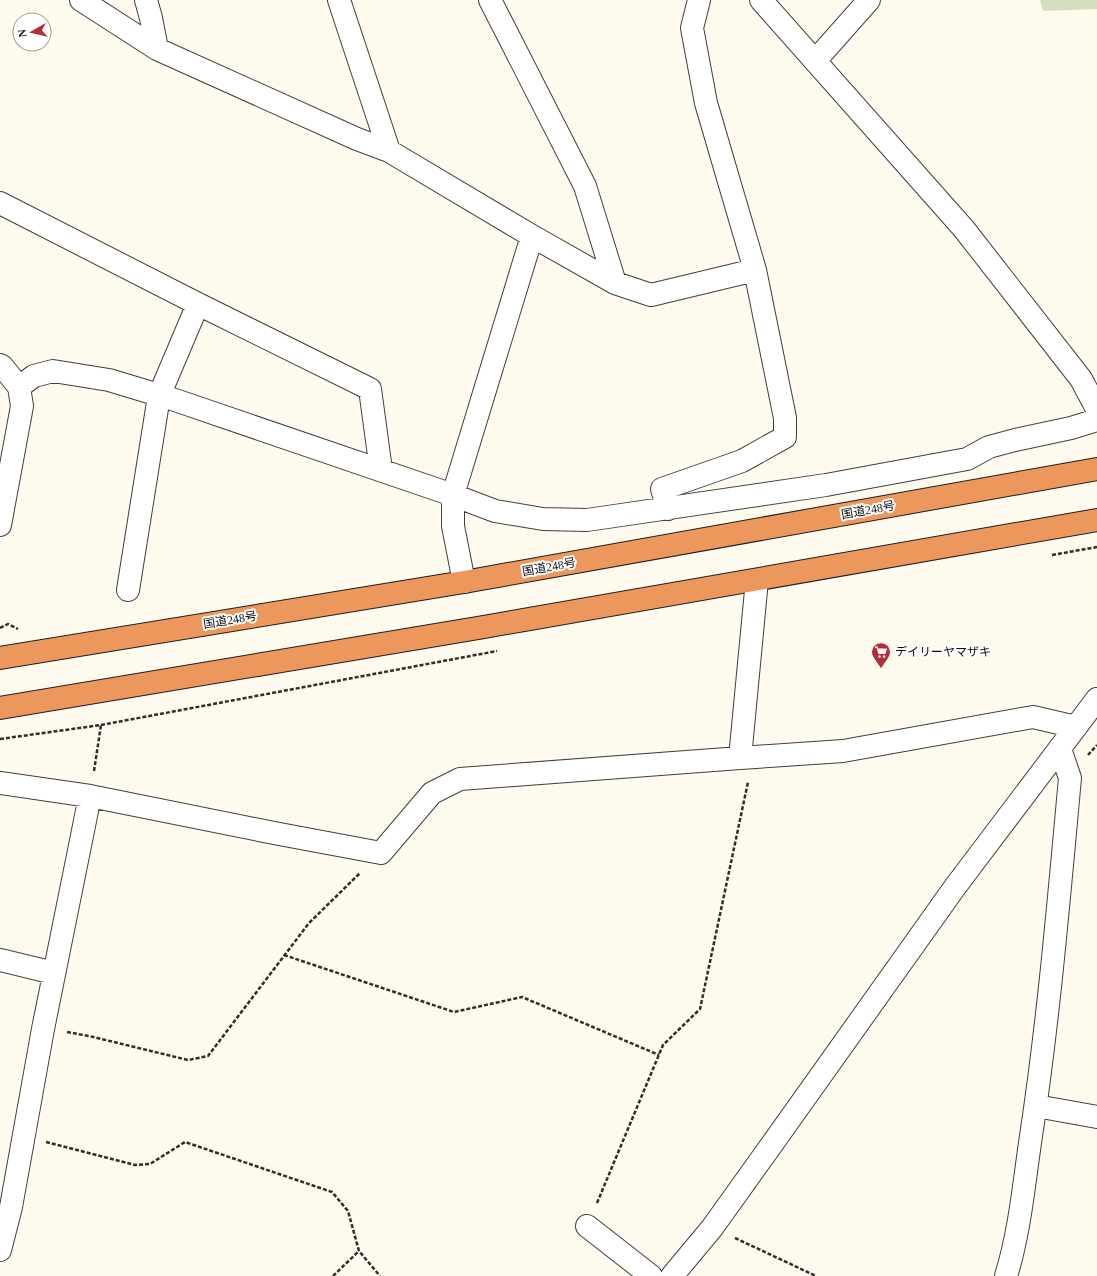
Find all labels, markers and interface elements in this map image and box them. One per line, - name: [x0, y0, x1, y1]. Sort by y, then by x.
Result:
- north arrow: [12, 12, 52, 52]
- text: N: [16, 29, 29, 38]
- street label: 国道248号: [840, 498, 896, 522]
- street label: 国道248号: [521, 555, 577, 579]
- street label: 国道248号: [202, 609, 258, 631]
- supermarket icon: デイリーヤマザキ: [870, 641, 892, 669]
- place label: デイリーヤマザキ: [895, 645, 991, 659]

